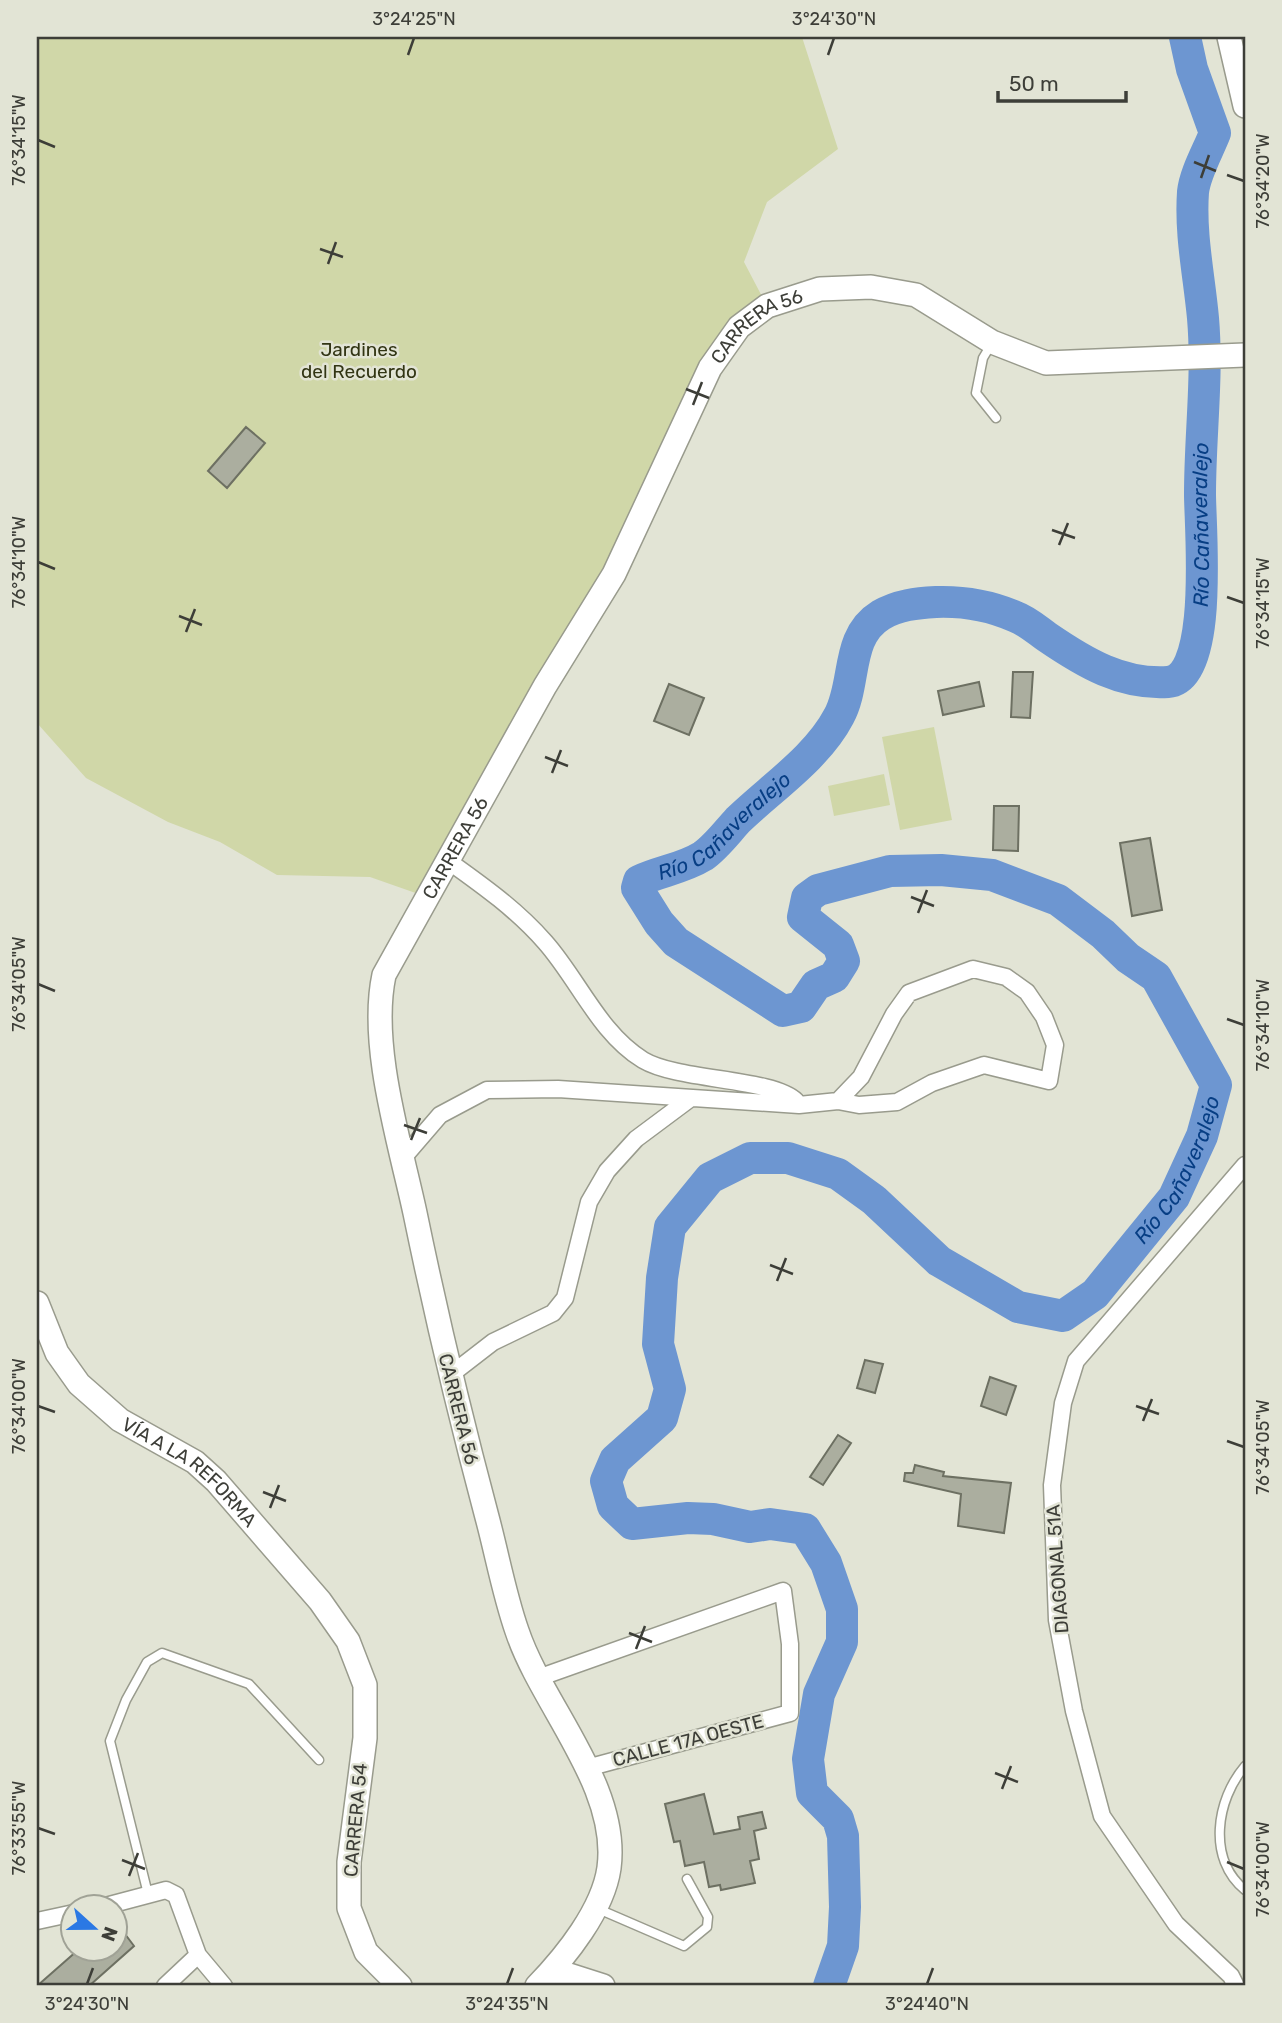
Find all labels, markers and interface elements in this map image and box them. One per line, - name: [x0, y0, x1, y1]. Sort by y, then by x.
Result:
- text: 3°24'25"N: [372, 8, 456, 30]
- text: 3°24'30"N: [792, 8, 876, 30]
- scale bar: [998, 60, 1126, 104]
- text: 50 m: [1009, 71, 1059, 96]
- text: 76°34'15"W: [8, 94, 30, 186]
- text: 76°34'20"W: [1252, 133, 1274, 229]
- street label: CARRERA 56: [706, 284, 806, 368]
- park label: Jardines del Recuerdo: [301, 338, 417, 383]
- water label: Río Cañaveralejo: [1187, 442, 1214, 608]
- text: 76°34'10"W: [8, 516, 30, 608]
- text: 76°34'15"W: [1252, 557, 1274, 649]
- water label: Río Cañaveralejo: [654, 766, 796, 885]
- street label: CARRERA 56: [418, 793, 493, 903]
- text: 76°34'05"W: [8, 936, 30, 1032]
- text: 76°34'10"W: [1252, 979, 1274, 1071]
- water label: Río Cañaveralejo: [1128, 1093, 1225, 1248]
- street label: CARRERA 56: [434, 1351, 483, 1467]
- text: 76°34'00"W: [8, 1358, 30, 1454]
- text: 76°34'05"W: [1252, 1399, 1274, 1495]
- street label: VÍA A LA REFORMA: [118, 1412, 262, 1532]
- street label: DIAGONAL 51A: [1042, 1503, 1073, 1634]
- street label: CALLE 17A OESTE: [610, 1709, 766, 1772]
- street label: CARRERA 54: [339, 1762, 372, 1878]
- text: 76°33'55"W: [8, 1781, 30, 1875]
- text: 76°34'00"W: [1252, 1821, 1274, 1917]
- north arrow: [60, 1894, 130, 1964]
- text: N: [96, 1923, 123, 1944]
- text: 3°24'30"N: [45, 1993, 129, 2015]
- text: 3°24'35"N: [465, 1993, 549, 2015]
- text: 3°24'40"N: [885, 1993, 969, 2015]

